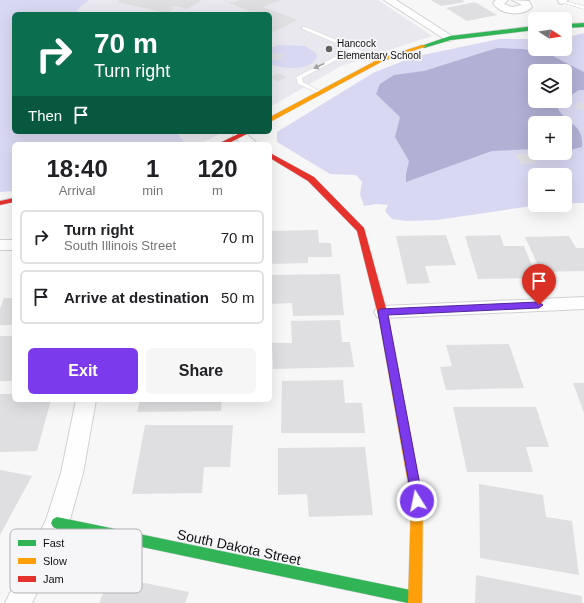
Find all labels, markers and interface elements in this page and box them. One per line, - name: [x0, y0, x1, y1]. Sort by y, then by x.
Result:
- north arrow: [528, 12, 572, 56]
- map controls: [528, 12, 572, 212]
- icon: right: [28, 28, 80, 80]
- text: 70 m: [94, 28, 158, 59]
- place label: Hancock Elementary School: [337, 38, 421, 61]
- marker: Hancock Elementary School: [324, 44, 334, 54]
- text: Turn right: [94, 61, 170, 81]
- one-way arrow: [313, 63, 325, 69]
- button: layers: [528, 64, 572, 108]
- icon: arrive: [70, 104, 92, 126]
- text: Then: [28, 107, 62, 124]
- button: +: [528, 116, 572, 160]
- text: 18:40: [46, 155, 108, 182]
- text: 1: [146, 155, 159, 182]
- text: 120: [198, 155, 238, 182]
- button: −: [528, 168, 572, 212]
- text: Arrival: [59, 183, 96, 198]
- text: min: [142, 183, 163, 198]
- text: m: [212, 183, 223, 198]
- text: Turn right: [64, 221, 134, 238]
- icon: right: [30, 226, 52, 248]
- text: 70 m: [221, 229, 254, 246]
- text: South Illinois Street: [64, 238, 176, 253]
- pin: [522, 264, 556, 305]
- icon: arrive: [528, 270, 550, 292]
- icon: arrive: [30, 286, 52, 308]
- text: Arrive at destination: [64, 289, 209, 306]
- text: 50 m: [221, 289, 254, 306]
- button: Exit: [28, 348, 138, 394]
- button: Share: [146, 348, 256, 394]
- position arrow: [396, 480, 438, 522]
- street label: South Dakota Street: [176, 526, 302, 568]
- legend: [10, 529, 142, 593]
- text: Fast: [43, 537, 64, 549]
- text: Slow: [43, 555, 67, 567]
- text: Jam: [43, 573, 64, 585]

